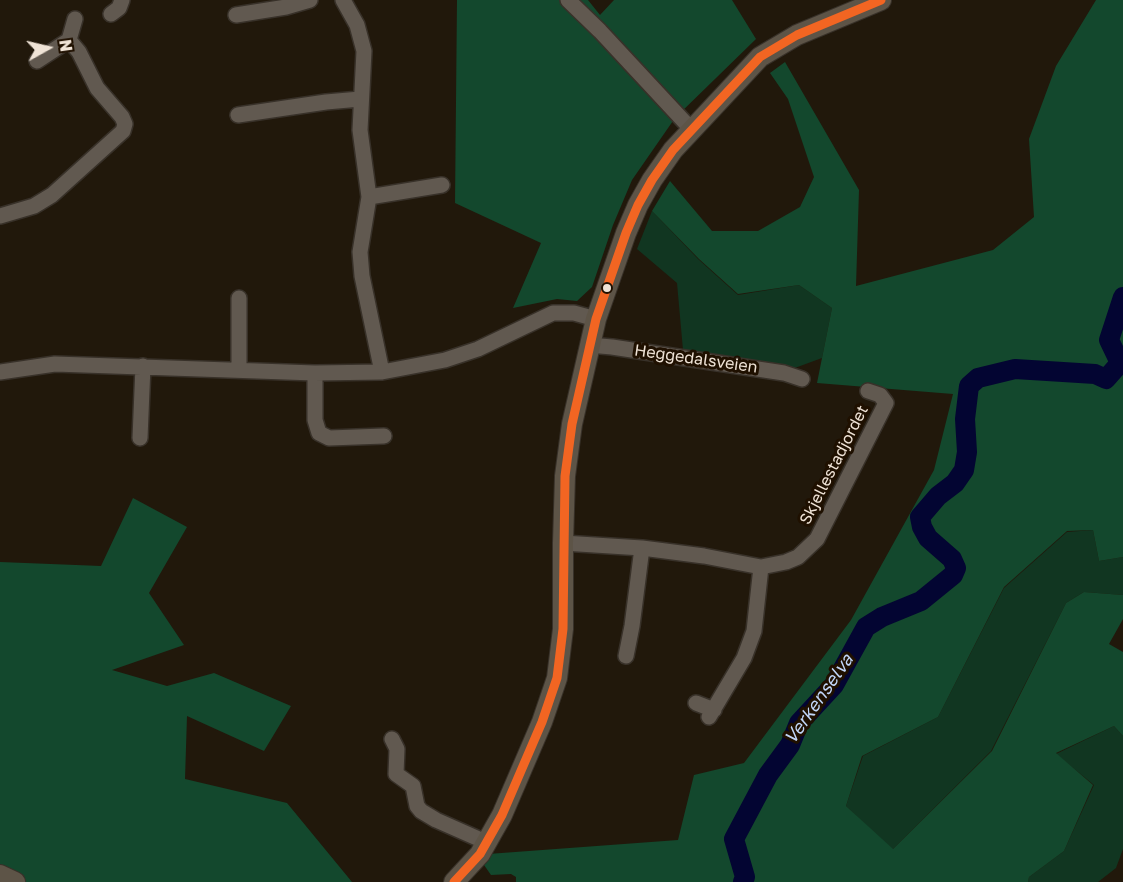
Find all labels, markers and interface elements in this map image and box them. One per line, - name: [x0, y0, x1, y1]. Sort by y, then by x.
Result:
- north arrow: [18, 18, 78, 78]
- text: N: [55, 38, 77, 53]
- unlabelled marker: [601, 282, 613, 294]
- street label: Heggedalsveien: [633, 341, 759, 377]
- street label: Skjellestadjordet: [796, 402, 872, 528]
- water label: Verkenselva: [780, 650, 858, 748]

